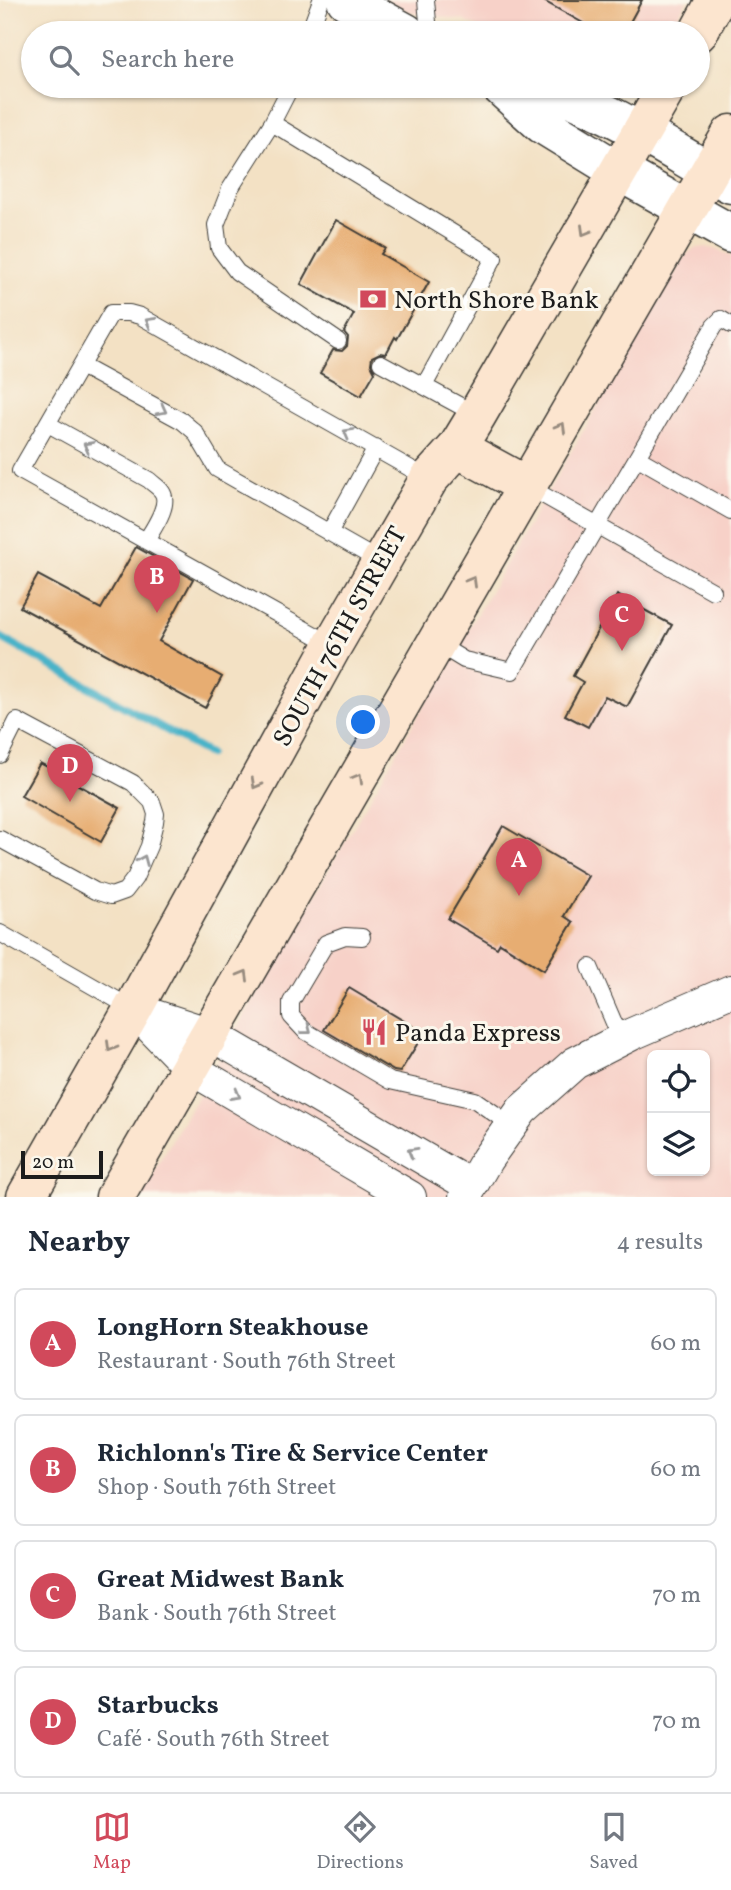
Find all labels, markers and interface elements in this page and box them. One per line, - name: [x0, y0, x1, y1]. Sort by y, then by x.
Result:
- search box: [21, 21, 710, 98]
- icon: search: [45, 41, 83, 79]
- text: Search here: [101, 42, 234, 78]
- one-way arrow: [580, 224, 593, 236]
- place label: North Shore Bank: [394, 283, 599, 319]
- bank icon: North Shore Bank: [358, 284, 388, 314]
- one-way arrow: [144, 317, 157, 330]
- one-way arrow: [155, 402, 168, 415]
- one-way arrow: [553, 422, 566, 435]
- one-way arrow: [343, 428, 356, 441]
- one-way arrow: [83, 441, 96, 454]
- street label: SOUTH 76TH STREET: [265, 520, 416, 754]
- pin: B: [134, 555, 180, 613]
- one-way arrow: [464, 576, 477, 589]
- pin: C: [599, 593, 645, 651]
- your location: [346, 705, 380, 739]
- pin: D: [47, 744, 93, 802]
- one-way arrow: [350, 773, 363, 785]
- one-way arrow: [251, 776, 265, 789]
- pin: A: [496, 838, 542, 896]
- one-way arrow: [135, 854, 149, 867]
- one-way arrow: [236, 970, 249, 982]
- place label: Panda Express: [395, 1016, 561, 1052]
- restaurant icon: Panda Express: [359, 1017, 389, 1047]
- one-way arrow: [299, 1022, 311, 1035]
- one-way arrow: [106, 1040, 119, 1053]
- map controls: [647, 1050, 710, 1176]
- button: locate: [647, 1050, 710, 1113]
- one-way arrow: [228, 1087, 241, 1100]
- button: layers: [647, 1113, 710, 1176]
- one-way arrow: [407, 1147, 420, 1160]
- scale bar: [21, 1148, 103, 1180]
- text: 20 m: [32, 1150, 74, 1176]
- text: Nearby: [28, 1222, 130, 1264]
- text: 4 results: [617, 1227, 703, 1259]
- text: LongHorn Steakhouse: [97, 1310, 368, 1346]
- text: A: [45, 1328, 61, 1360]
- text: 60 m: [651, 1328, 701, 1360]
- text: Restaurant · South 76th Street: [97, 1346, 396, 1378]
- text: Richlonn's Tire & Service Center: [97, 1436, 488, 1472]
- text: B: [45, 1454, 61, 1486]
- text: 60 m: [651, 1454, 701, 1486]
- text: Shop · South 76th Street: [97, 1472, 336, 1504]
- text: Great Midwest Bank: [97, 1562, 344, 1598]
- text: C: [46, 1580, 60, 1612]
- text: 70 m: [652, 1580, 701, 1612]
- text: Bank · South 76th Street: [97, 1598, 337, 1630]
- text: Starbucks: [97, 1688, 219, 1724]
- text: D: [45, 1706, 61, 1738]
- text: 70 m: [652, 1706, 701, 1738]
- text: Café · South 76th Street: [97, 1724, 330, 1756]
- tab: Map: [93, 1808, 131, 1876]
- tab: Directions: [317, 1808, 404, 1876]
- tab: Saved: [589, 1808, 638, 1876]

